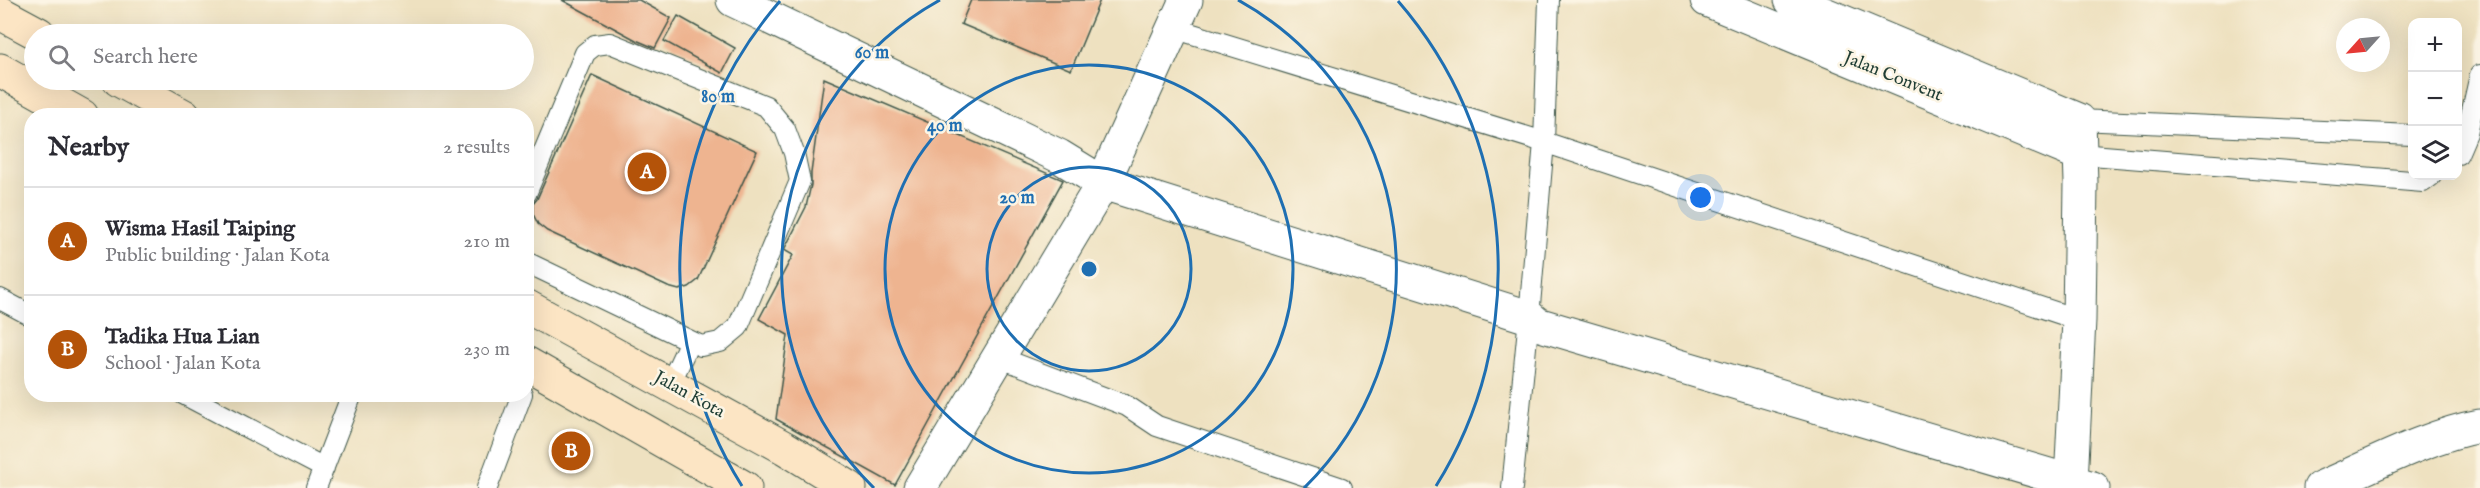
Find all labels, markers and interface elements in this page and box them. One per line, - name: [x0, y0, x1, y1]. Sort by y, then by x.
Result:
- north arrow: [2336, 18, 2390, 72]
- map controls: [2408, 18, 2462, 180]
- button: +: [2408, 18, 2462, 72]
- search box: [24, 24, 534, 90]
- icon: search: [45, 41, 78, 74]
- text: 60 m: [855, 42, 889, 65]
- text: Search here: [93, 43, 198, 71]
- street label: Jalan Convent: [1838, 46, 1946, 107]
- button: −: [2408, 72, 2462, 126]
- text: 80 m: [701, 86, 735, 109]
- text: 40 m: [927, 115, 963, 138]
- button: layers: [2408, 126, 2462, 180]
- text: Nearby: [48, 131, 129, 164]
- text: 2 results: [443, 135, 510, 160]
- pin: A: [628, 150, 666, 195]
- your location: [1686, 183, 1715, 212]
- text: 20 m: [999, 187, 1035, 210]
- text: Wisma Hasil Taiping: [105, 215, 295, 243]
- text: A: [61, 229, 74, 254]
- text: 210 m: [464, 229, 510, 254]
- text: Public building · Jalan Kota: [105, 243, 330, 268]
- centre of rings: [1079, 259, 1099, 279]
- text: Tadika Hua Lian: [105, 323, 260, 351]
- text: B: [61, 337, 74, 362]
- text: 230 m: [464, 337, 510, 362]
- text: School · Jalan Kota: [105, 351, 261, 376]
- street label: Jalan Kota: [648, 365, 729, 424]
- pin: B: [552, 428, 590, 474]

